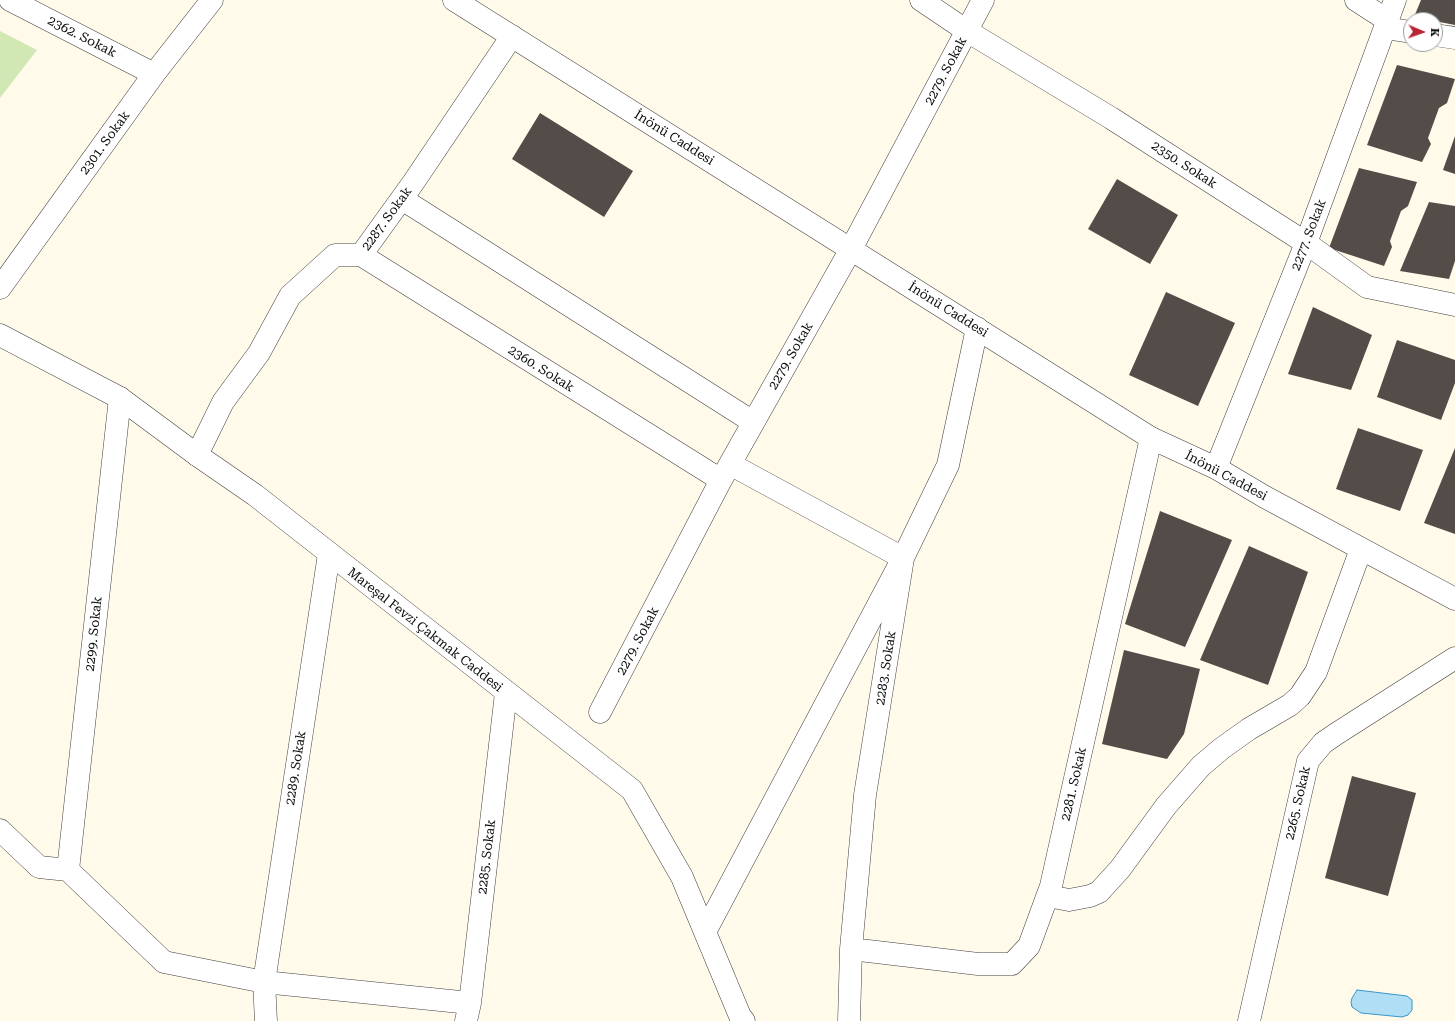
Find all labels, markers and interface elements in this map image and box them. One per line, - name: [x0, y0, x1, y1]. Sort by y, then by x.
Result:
- north arrow: [1403, 12, 1443, 52]
- street label: 2362. Sokak: [45, 13, 119, 61]
- text: K: [1428, 28, 1441, 37]
- street label: 2279. Sokak: [921, 34, 971, 108]
- street label: İnönü Caddesi: [631, 107, 717, 169]
- street label: 2301. Sokak: [77, 108, 133, 178]
- street label: 2350. Sokak: [1148, 138, 1220, 192]
- street label: 2287. Sokak: [359, 184, 415, 254]
- street label: 2277. Sokak: [1288, 197, 1330, 273]
- street label: İnönü Caddesi: [905, 279, 991, 341]
- street label: 2279. Sokak: [765, 320, 817, 392]
- street label: 2360. Sokak: [505, 342, 577, 396]
- street label: İnönü Caddesi: [1182, 448, 1270, 504]
- street label: Mareşal Fevzi Çakmak Caddesi: [344, 564, 506, 696]
- street label: 2299. Sokak: [82, 596, 106, 672]
- street label: 2279. Sokak: [613, 604, 663, 678]
- street label: 2283. Sokak: [872, 630, 900, 706]
- street label: 2289. Sokak: [282, 730, 310, 806]
- street label: 2281. Sokak: [1058, 746, 1090, 822]
- street label: 2265. Sokak: [1282, 765, 1314, 841]
- street label: 2285. Sokak: [475, 819, 499, 895]

